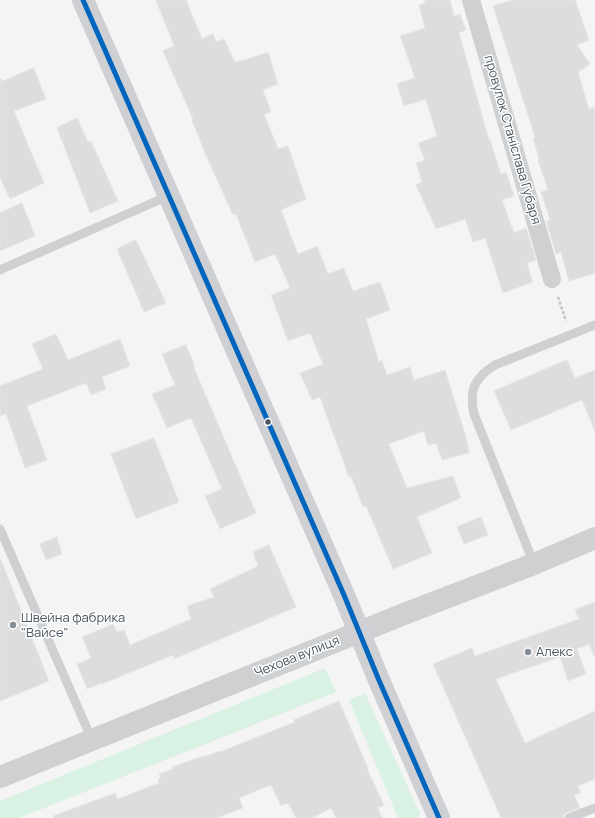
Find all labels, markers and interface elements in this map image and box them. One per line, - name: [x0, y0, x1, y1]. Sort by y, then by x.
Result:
- street label: провулок Станіслава Губаря: [480, 54, 544, 226]
- unlabelled marker: [263, 417, 273, 427]
- place label: Швейна фабрика "Вайсе": [21, 610, 125, 641]
- marker: Швейна фабрика "Вайсе": [8, 620, 18, 630]
- street label: Чехова вулиця: [252, 633, 342, 681]
- place label: Алекс: [536, 644, 573, 660]
- marker: Алекс: [523, 647, 533, 657]

